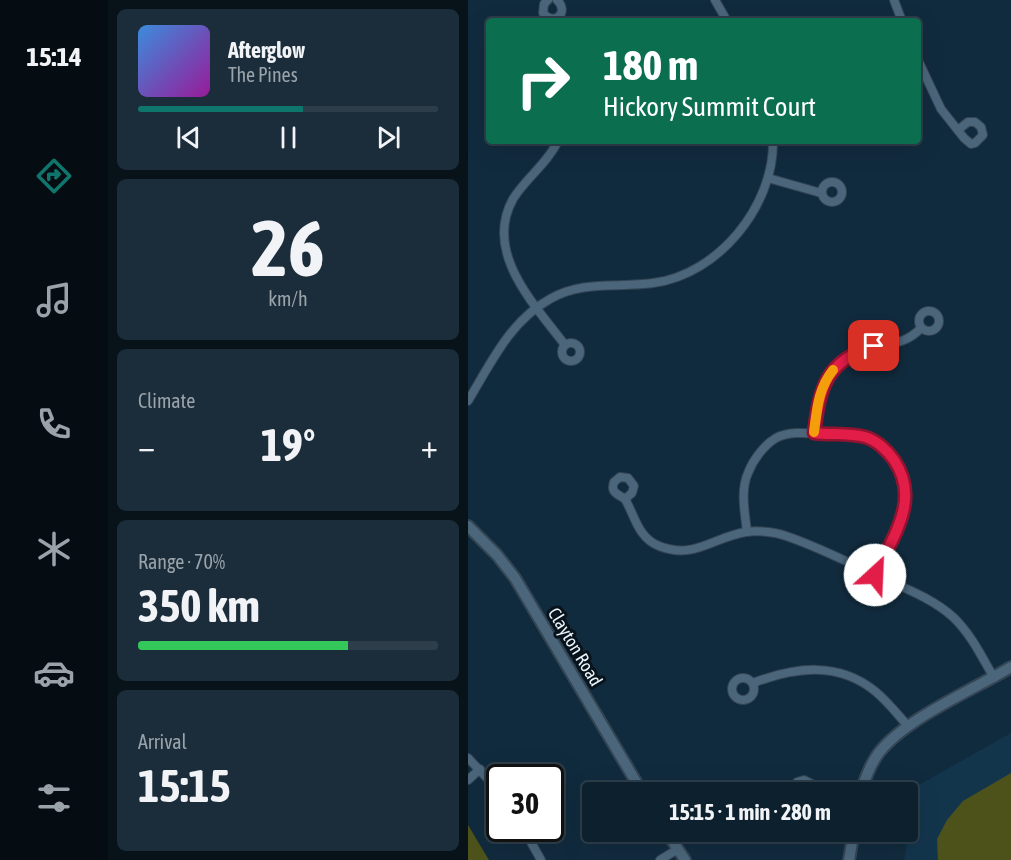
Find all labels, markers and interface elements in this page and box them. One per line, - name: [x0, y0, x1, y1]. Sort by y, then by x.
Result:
- text: Afterglow: [228, 37, 305, 63]
- text: 15:14: [26, 41, 82, 72]
- text: 180 m: [603, 41, 698, 89]
- icon: right: [504, 42, 582, 120]
- text: The Pines: [228, 63, 298, 86]
- text: Hickory Summit Court: [603, 91, 816, 122]
- icon: previous: [172, 121, 205, 154]
- icon: pause: [272, 121, 305, 154]
- icon: next: [372, 121, 405, 154]
- icon: directions: [33, 155, 75, 197]
- text: 26: [251, 203, 325, 293]
- icon: music: [33, 279, 75, 321]
- text: km/h: [268, 287, 308, 310]
- pin: [848, 320, 899, 371]
- icon: arrive: [857, 329, 890, 362]
- text: Climate: [138, 389, 195, 412]
- icon: phone: [33, 403, 75, 445]
- text: 19°: [261, 419, 315, 471]
- text: −: [138, 427, 155, 465]
- text: +: [421, 427, 438, 465]
- icon: climate: [33, 528, 75, 570]
- position arrow: [843, 543, 907, 607]
- text: Range · 70%: [138, 550, 225, 573]
- text: 350 km: [138, 580, 260, 632]
- street label: Clayton Road: [544, 604, 607, 690]
- icon: car: [33, 652, 75, 694]
- text: Arrival: [138, 730, 187, 753]
- text: 15:15: [138, 760, 231, 812]
- speed limit sign: 30: [486, 764, 564, 842]
- icon: filters: [33, 777, 75, 819]
- text: 15:15 · 1 min · 280 m: [669, 799, 831, 825]

